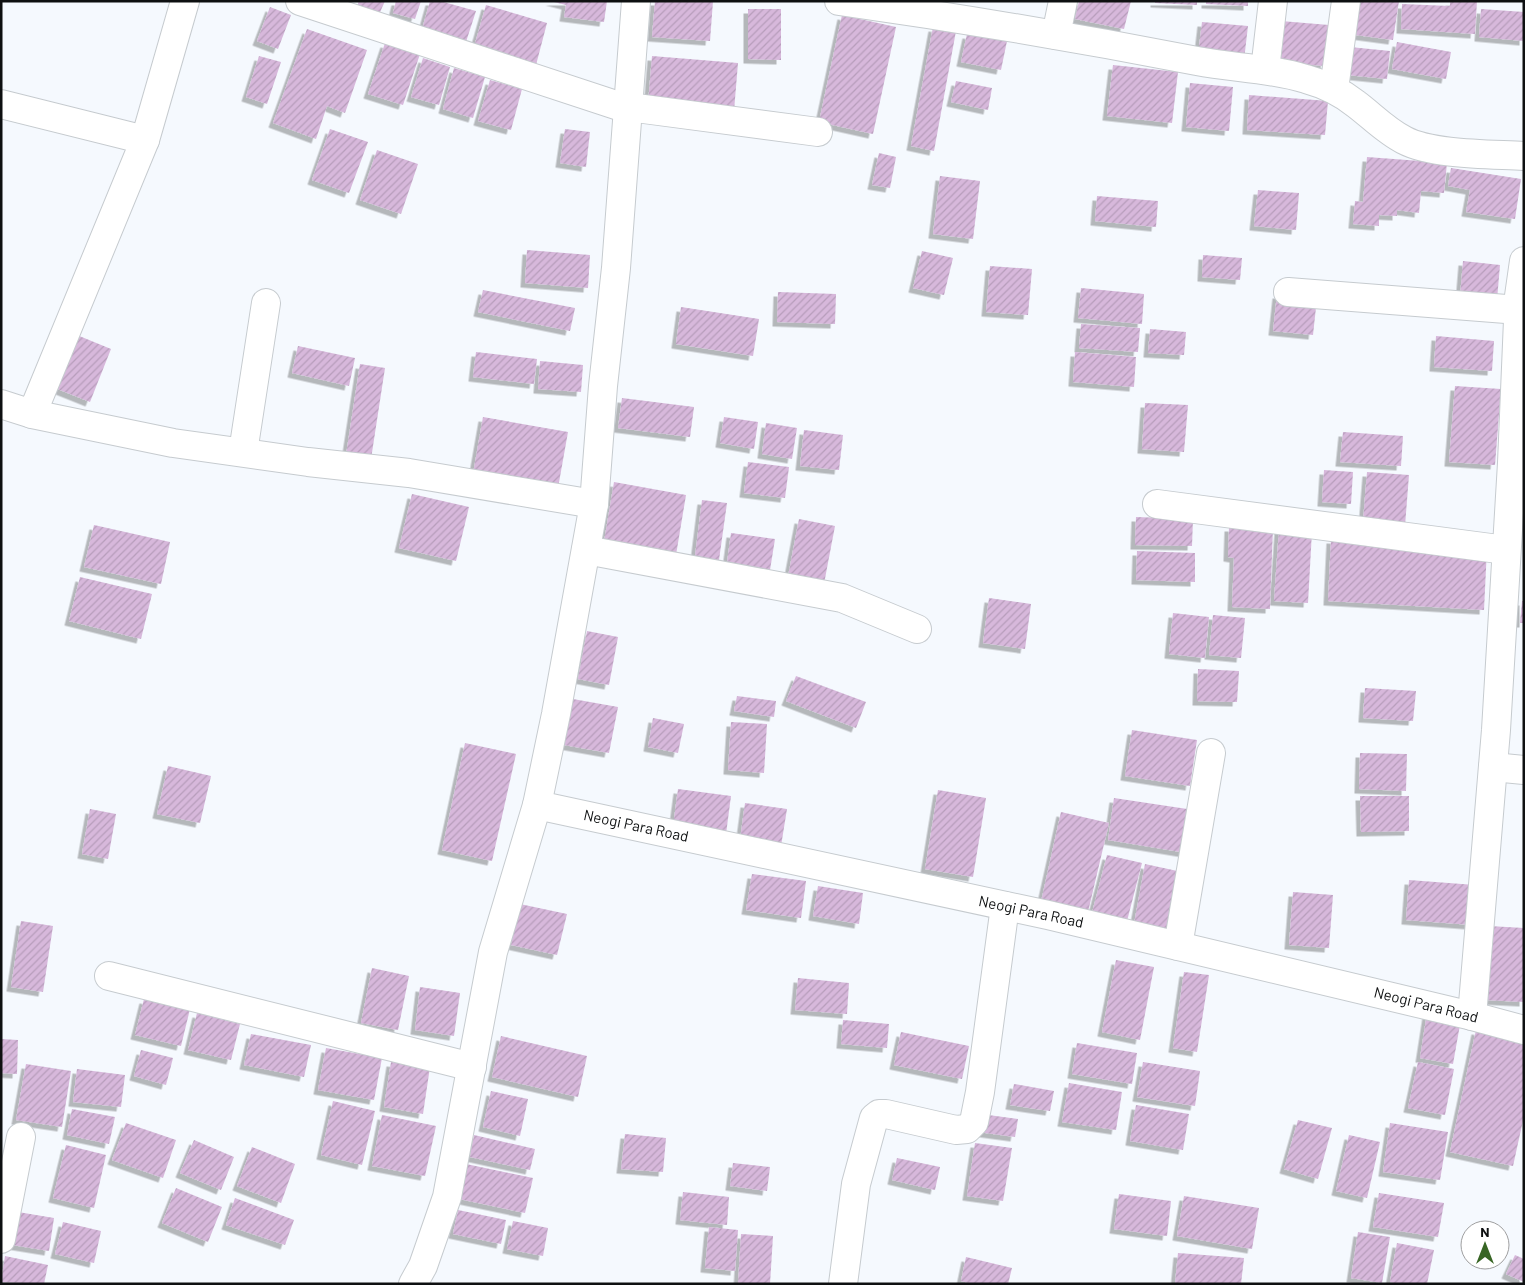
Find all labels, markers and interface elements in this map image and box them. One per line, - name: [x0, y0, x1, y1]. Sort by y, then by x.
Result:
- street label: Neogi Para Road: [582, 805, 690, 845]
- street label: Neogi Para Road: [977, 891, 1085, 931]
- street label: Neogi Para Road: [1372, 982, 1480, 1026]
- north arrow: [1460, 1220, 1510, 1270]
- text: N: [1480, 1223, 1490, 1240]

